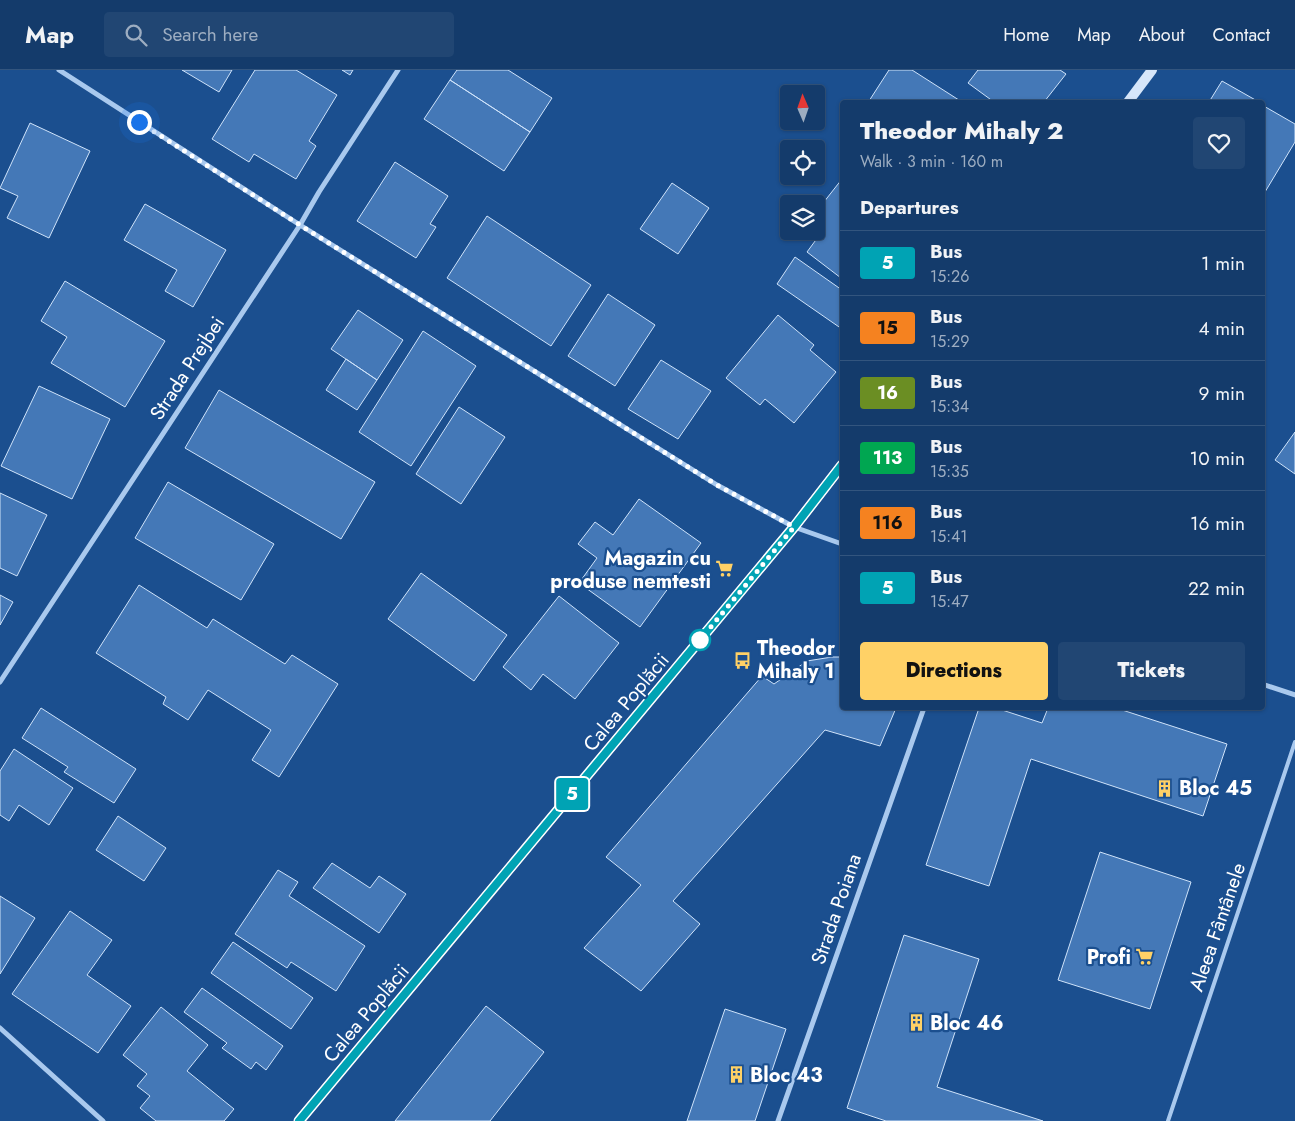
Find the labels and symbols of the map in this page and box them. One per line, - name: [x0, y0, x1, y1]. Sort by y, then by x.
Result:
- north arrow: [780, 85, 825, 130]
- your location: [127, 110, 152, 135]
- street label: Strada Prejbei: [143, 311, 232, 426]
- place label: Magazin cu produse nemtesti: [550, 544, 711, 596]
- supermarket icon: Magazin cu produse nemtesti: [715, 559, 735, 579]
- unlabelled marker: [689, 629, 711, 651]
- place label: Theodor Mihaly 1: [757, 634, 836, 686]
- street label: Calea Poplăcii: [576, 647, 676, 758]
- bus stop icon: Theodor Mihaly 1: [733, 650, 753, 670]
- place label: Bloc 45: [1179, 774, 1252, 803]
- line badge: 5: [556, 778, 588, 810]
- building icon: Bloc 45: [1155, 778, 1175, 798]
- street label: Strada Poiana: [804, 850, 869, 968]
- street label: Aleea Fântânele: [1182, 859, 1253, 995]
- place label: Profi: [1087, 943, 1131, 972]
- supermarket icon: Profi: [1135, 947, 1155, 967]
- street label: Calea Poplăcii: [316, 958, 416, 1069]
- place label: Bloc 46: [930, 1009, 1004, 1038]
- building icon: Bloc 46: [906, 1013, 926, 1033]
- place label: Bloc 43: [750, 1061, 823, 1090]
- building icon: Bloc 43: [726, 1065, 746, 1085]

